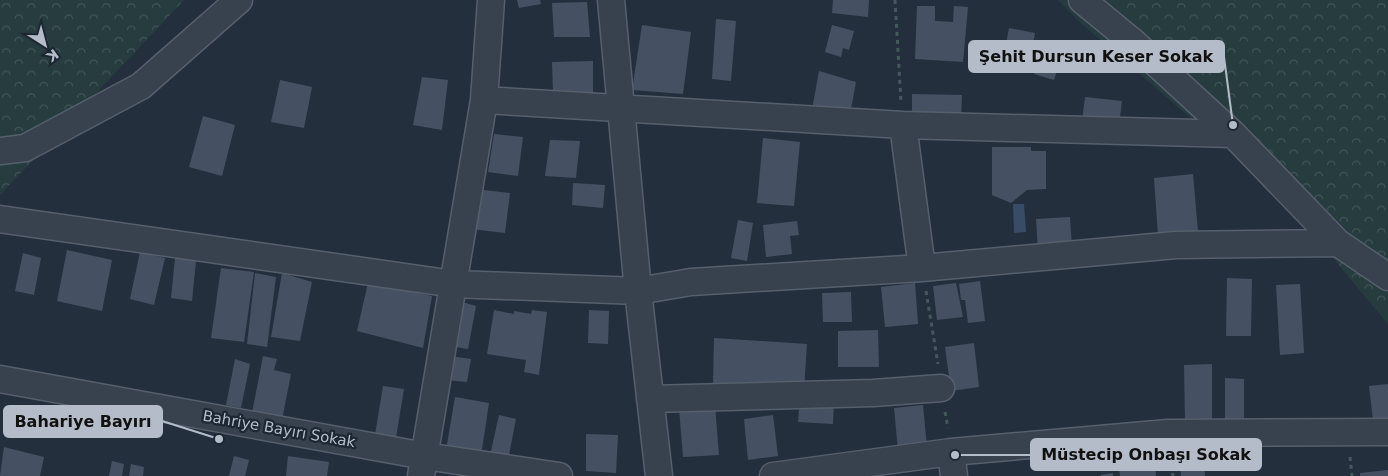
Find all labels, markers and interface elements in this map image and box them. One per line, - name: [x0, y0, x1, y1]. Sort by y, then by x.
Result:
- north arrow: [20, 20, 70, 70]
- callout: Şehit Dursun Keser Sokak: [969, 41, 1224, 72]
- text: K: [43, 46, 62, 66]
- text: Şehit Dursun Keser Sokak: [979, 47, 1214, 66]
- callout: Bahariye Bayırı: [4, 406, 162, 437]
- street label: Bahriye Bayırı Sokak: [201, 407, 357, 451]
- text: Bahariye Bayırı: [14, 412, 152, 431]
- callout: Müstecip Onbaşı Sokak: [1031, 439, 1261, 470]
- text: Müstecip Onbaşı Sokak: [1041, 445, 1251, 464]

